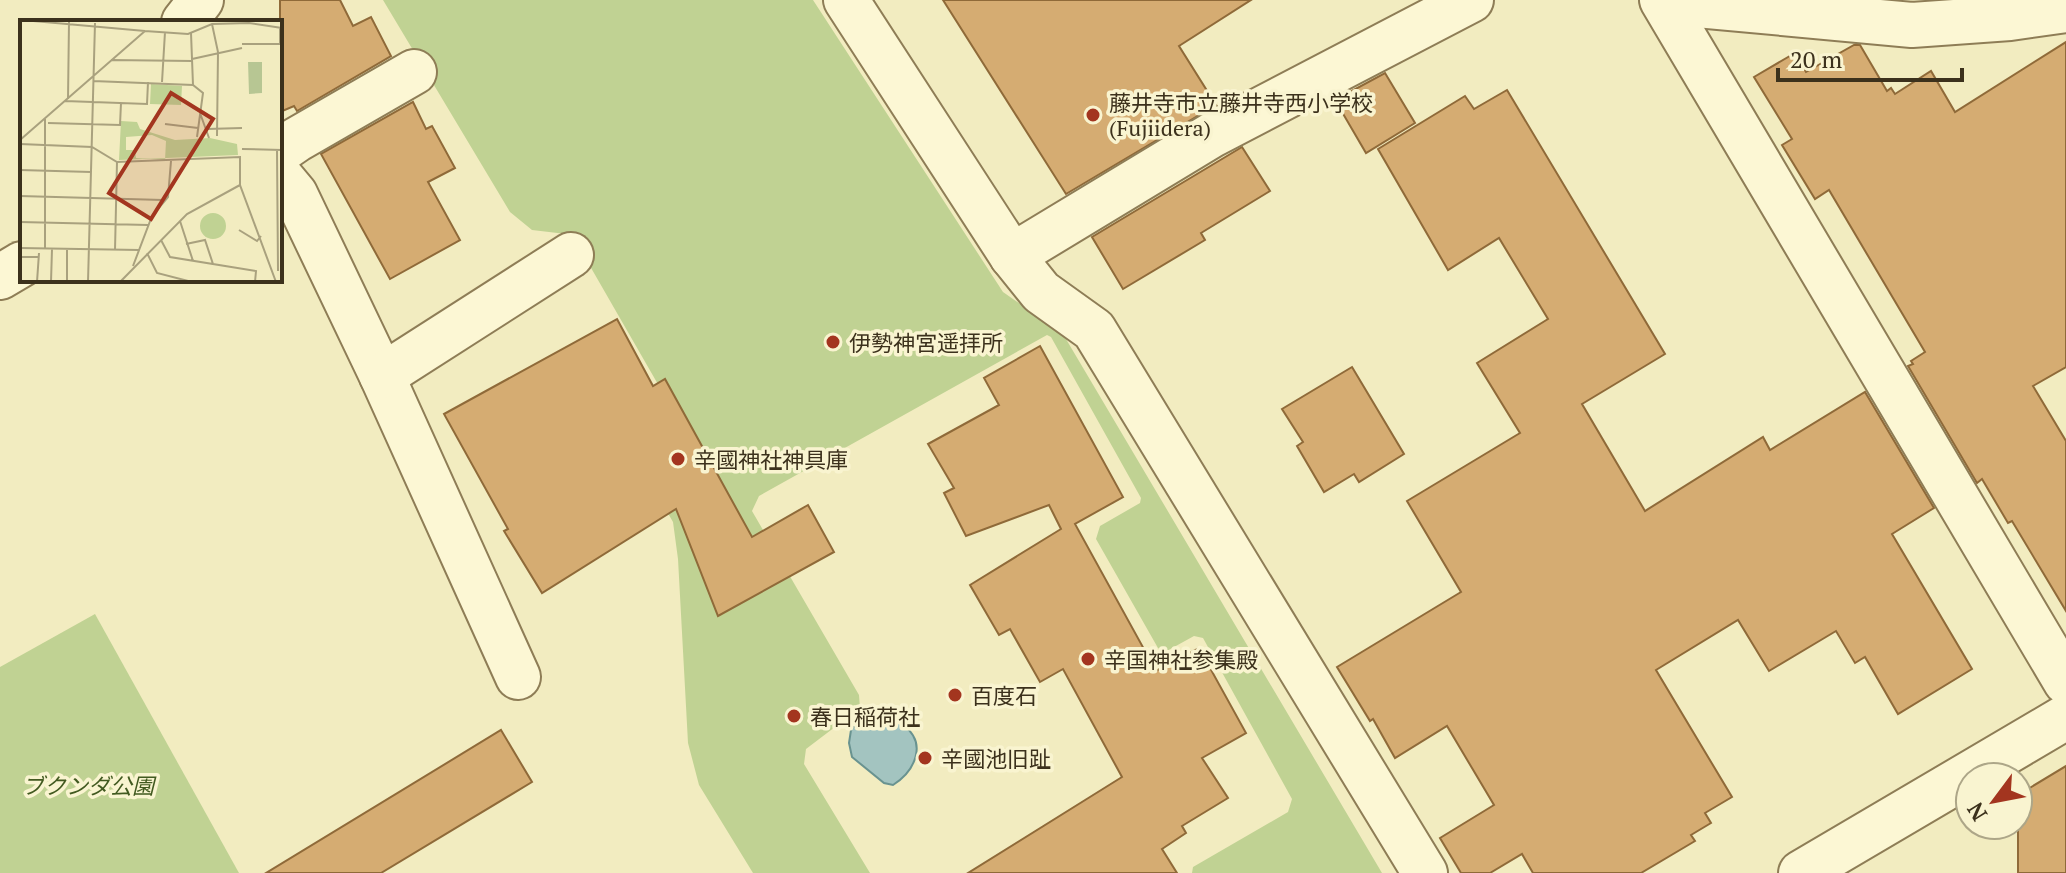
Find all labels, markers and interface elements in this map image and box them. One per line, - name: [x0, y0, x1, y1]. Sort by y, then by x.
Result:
- inset map: [20, 20, 282, 282]
- scale bar: [1778, 32, 1962, 82]
- text: 20 m: [1790, 43, 1842, 75]
- place label: 藤井寺市立藤井寺西小学校 (Fujiidera): [1109, 88, 1373, 142]
- marker: 藤井寺市立藤井寺西小学校 (Fujiidera): [1084, 106, 1102, 124]
- place label: 伊勢神宮遥拝所: [849, 328, 1003, 357]
- marker: 伊勢神宮遥拝所: [824, 333, 842, 351]
- place label: 辛國神社神具庫: [694, 445, 848, 474]
- marker: 辛國神社神具庫: [669, 450, 687, 468]
- place label: 辛国神社参集殿: [1104, 645, 1258, 674]
- marker: 辛国神社参集殿: [1079, 650, 1097, 668]
- place label: 百度石: [971, 681, 1037, 710]
- marker: 百度石: [946, 686, 964, 704]
- place label: 春日稲荷社: [810, 702, 920, 731]
- marker: 春日稲荷社: [785, 707, 803, 725]
- place label: 辛國池旧趾: [941, 744, 1051, 773]
- marker: 辛國池旧趾: [916, 749, 934, 767]
- north arrow: [1954, 761, 2034, 841]
- park label: ブクンダ公園: [22, 771, 157, 800]
- text: N: [1960, 797, 1993, 827]

